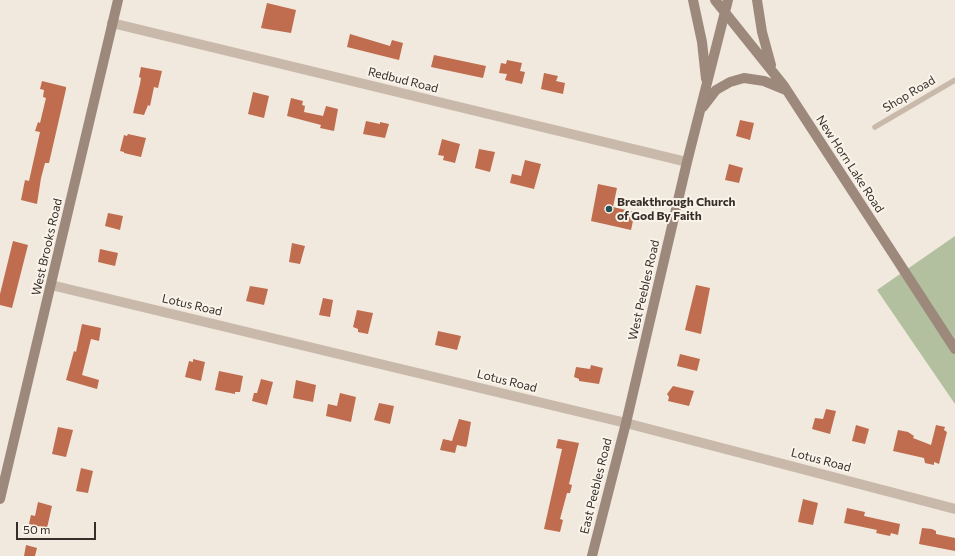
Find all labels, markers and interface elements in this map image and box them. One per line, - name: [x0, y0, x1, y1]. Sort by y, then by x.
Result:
- street label: Redbud Road: [366, 64, 440, 96]
- street label: Shop Road: [880, 73, 938, 115]
- street label: New Horn Lake Road: [813, 113, 887, 215]
- place label: Breakthrough Church of God By Faith: [617, 195, 735, 223]
- street label: West Brooks Road: [29, 197, 65, 297]
- marker: Breakthrough Church of God By Faith: [604, 204, 614, 214]
- street label: West Peebles Road: [625, 238, 663, 342]
- street label: Lotus Road: [160, 291, 224, 319]
- street label: Lotus Road: [475, 367, 539, 395]
- street label: East Peebles Road: [577, 437, 615, 535]
- street label: Lotus Road: [790, 445, 852, 475]
- scale bar: [18, 514, 98, 540]
- text: 50 m: [23, 522, 51, 536]

